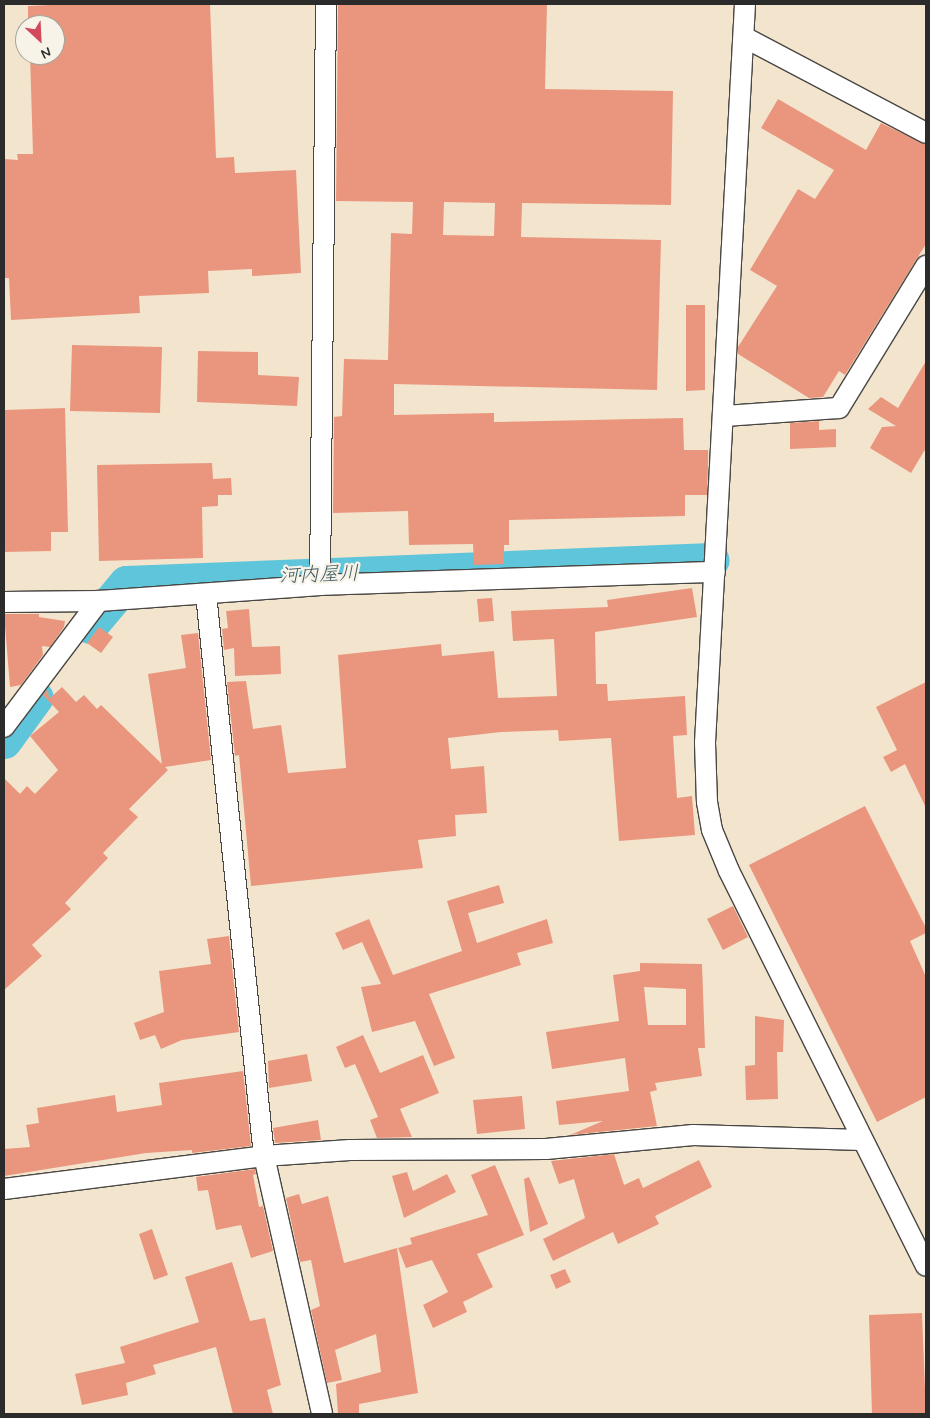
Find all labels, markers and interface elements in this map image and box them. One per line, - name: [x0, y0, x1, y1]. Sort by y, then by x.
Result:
- north arrow: [15, 15, 65, 65]
- text: N: [38, 43, 54, 63]
- water label: 河内屋川: [279, 562, 359, 588]

